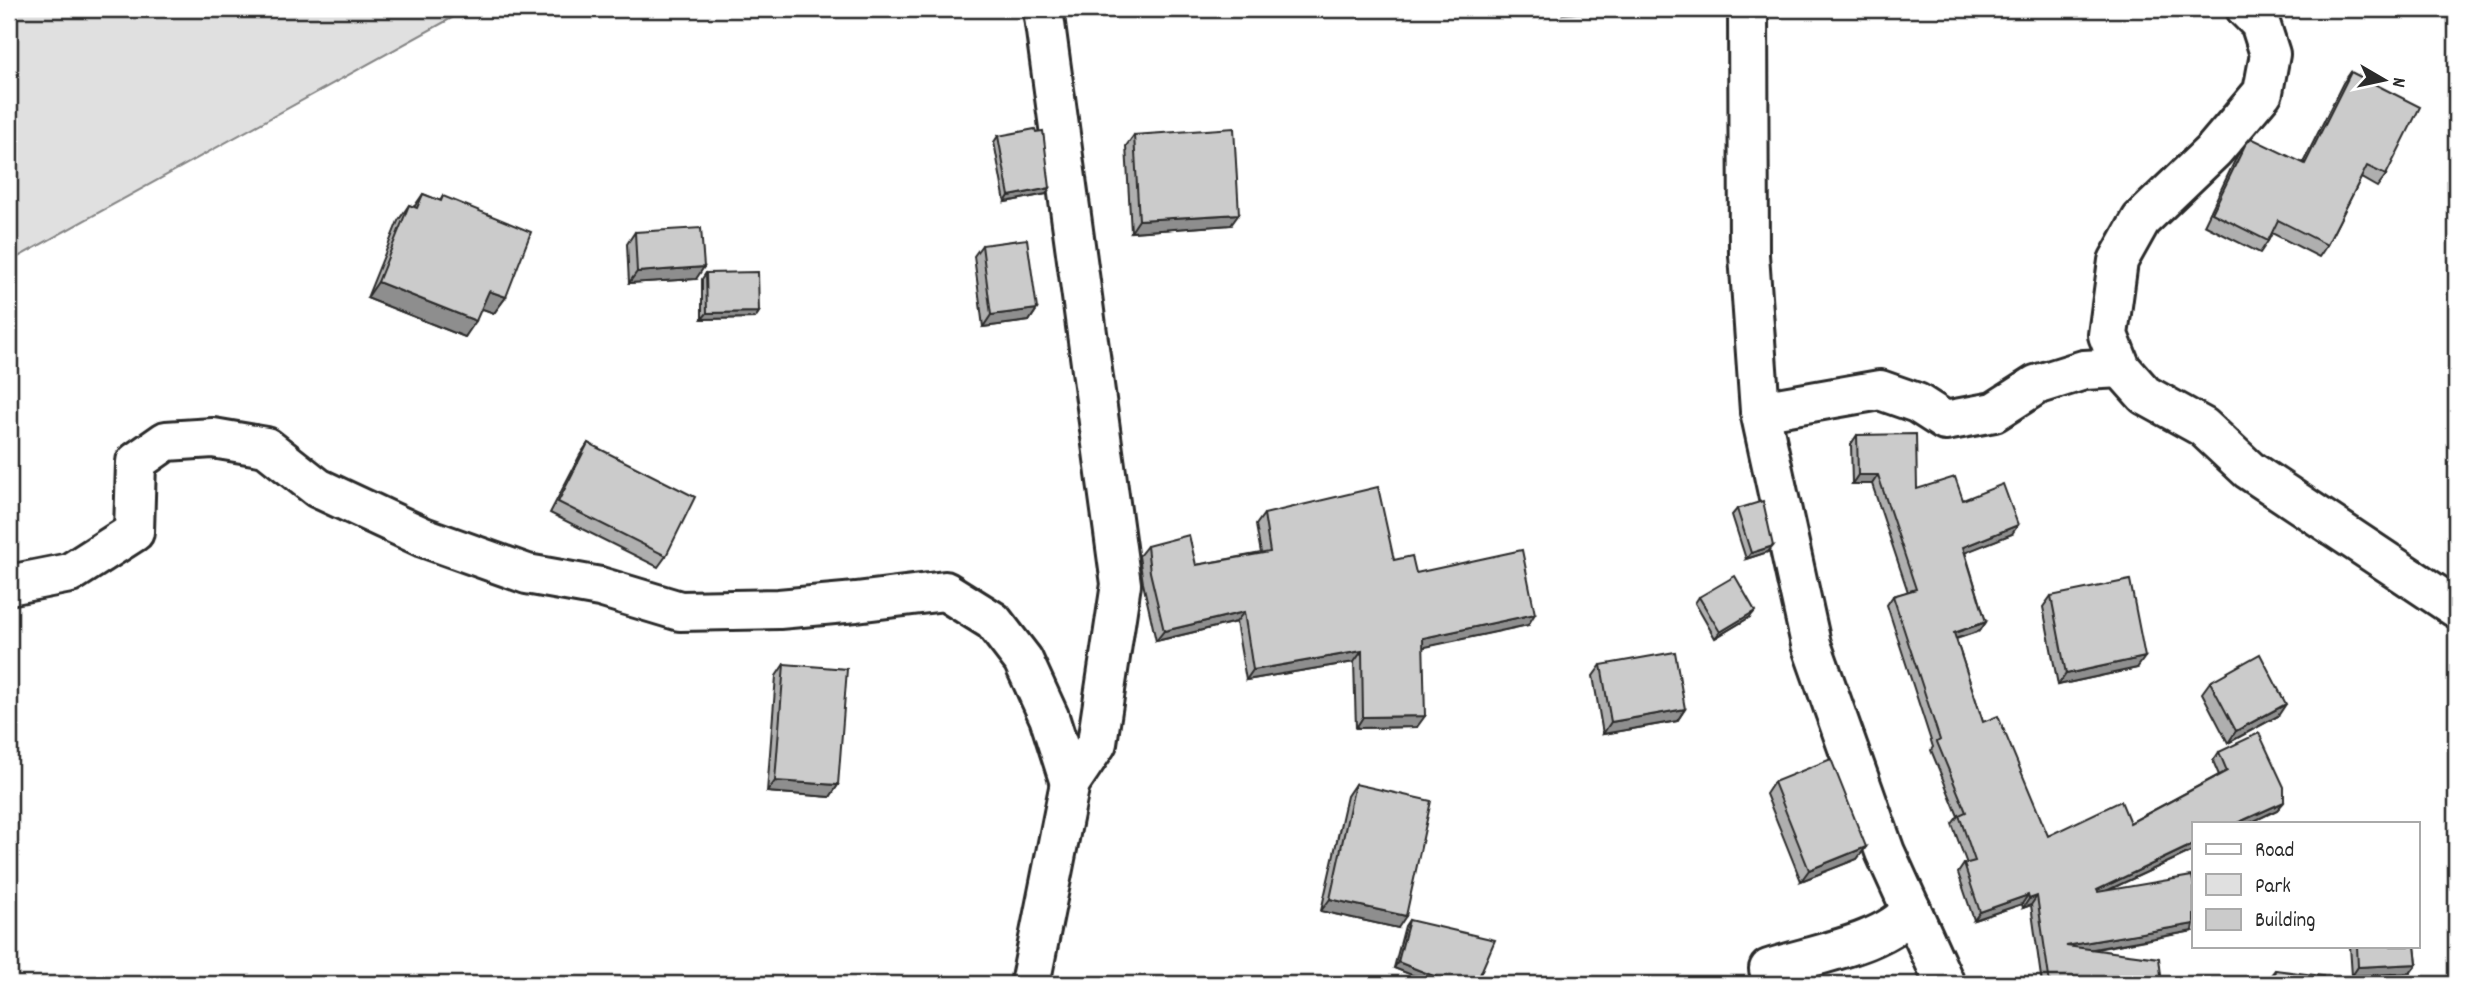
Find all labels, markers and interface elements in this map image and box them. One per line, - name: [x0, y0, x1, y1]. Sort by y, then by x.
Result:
- north arrow: [2350, 46, 2420, 116]
- text: N: [2383, 75, 2411, 89]
- legend: [2192, 822, 2420, 948]
- text: Road: [2255, 837, 2294, 867]
- text: Park: [2255, 873, 2291, 903]
- text: Building: [2255, 907, 2315, 937]

